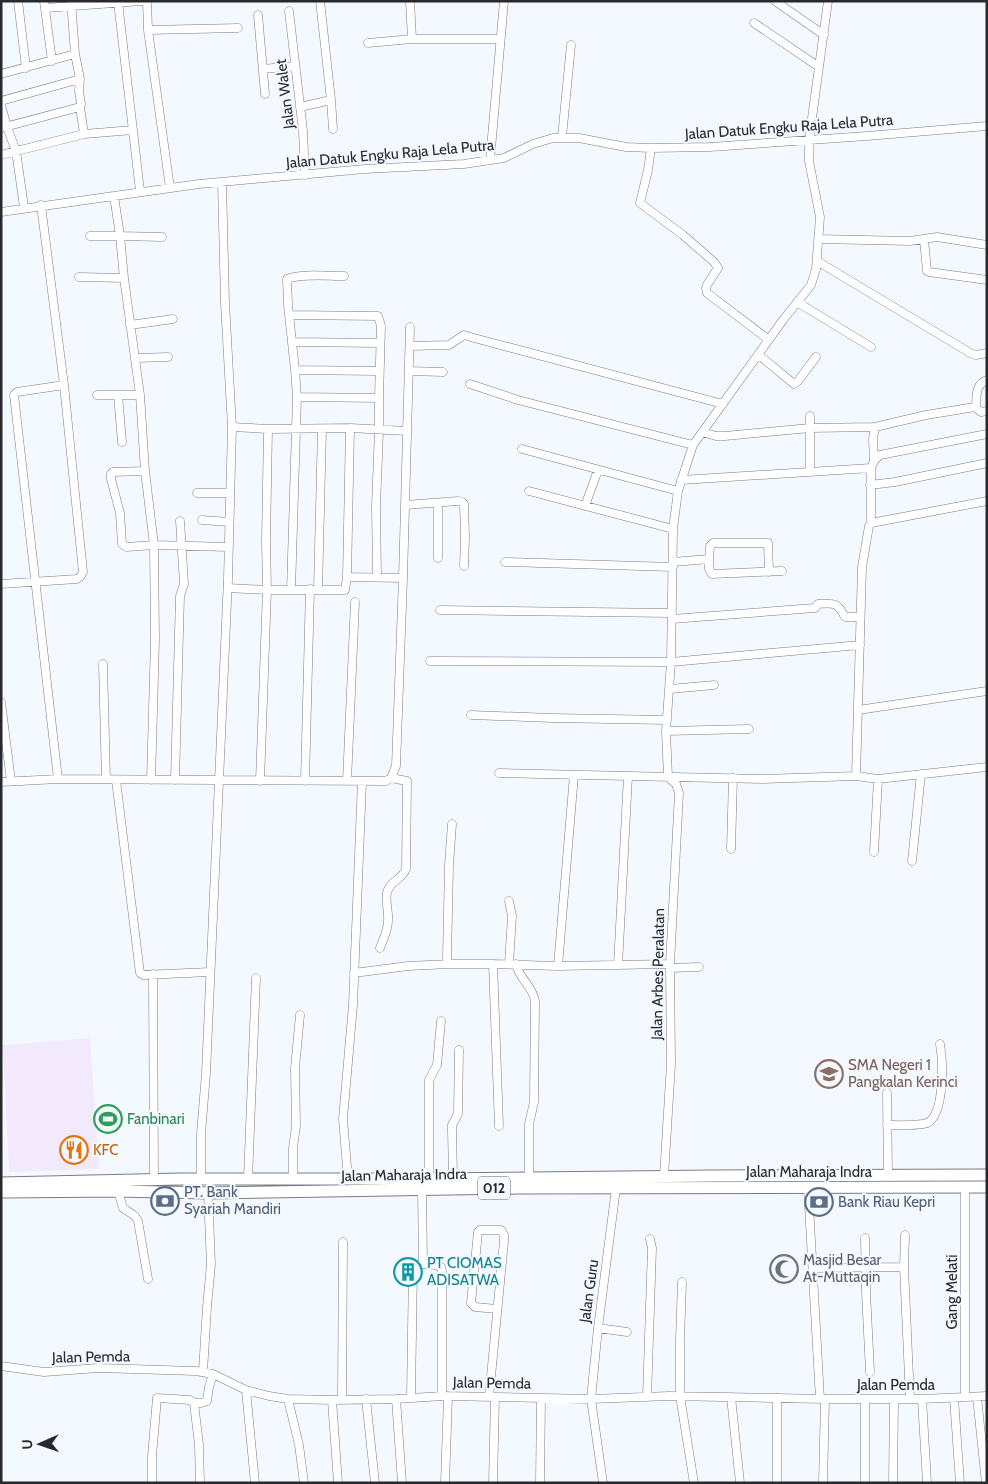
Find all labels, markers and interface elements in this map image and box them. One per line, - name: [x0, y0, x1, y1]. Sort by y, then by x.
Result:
- street label: Jalan Walet: [272, 58, 298, 131]
- street label: Jalan Datuk Engku Raja Lela Putra: [683, 111, 894, 143]
- street label: Jalan Datuk Engku Raja Lela Putra: [284, 136, 495, 172]
- street label: Jalan Arbes Peralatan: [648, 908, 668, 1041]
- place label: SMA Negeri 1 Pangkalan Kerinci: [848, 1056, 958, 1091]
- school or university icon: SMA Negeri 1 Pangkalan Kerinci: [814, 1059, 844, 1089]
- sports icon: Fanbinari: [93, 1104, 123, 1134]
- place label: Fanbinari: [127, 1110, 185, 1128]
- restaurant icon: KFC: [59, 1135, 89, 1165]
- place label: KFC: [93, 1141, 118, 1159]
- street label: Jalan Maharaja Indra: [745, 1163, 873, 1181]
- street label: Jalan Maharaja Indra: [340, 1165, 468, 1185]
- road number: 012: [478, 1176, 510, 1200]
- place label: PT. Bank Syariah Mandiri: [184, 1183, 281, 1218]
- bank icon: PT. Bank Syariah Mandiri: [150, 1186, 180, 1216]
- bank icon: Bank Riau Kepri: [804, 1187, 834, 1217]
- place label: Bank Riau Kepri: [838, 1193, 935, 1211]
- place label: Masjid Besar At-Muttaqin: [803, 1251, 882, 1286]
- place label: PT CIOMAS ADISATWA: [427, 1254, 502, 1289]
- mosque icon: Masjid Besar At-Muttaqin: [769, 1254, 799, 1284]
- street label: Gang Melati: [943, 1254, 961, 1330]
- building icon: PT CIOMAS ADISATWA: [393, 1257, 423, 1287]
- street label: Jalan Guru: [576, 1258, 602, 1325]
- street label: Jalan Pemda: [51, 1347, 131, 1367]
- street label: Jalan Pemda: [452, 1373, 532, 1393]
- street label: Jalan Pemda: [856, 1376, 936, 1394]
- north arrow: [15, 1419, 65, 1469]
- text: U: [18, 1439, 36, 1450]

